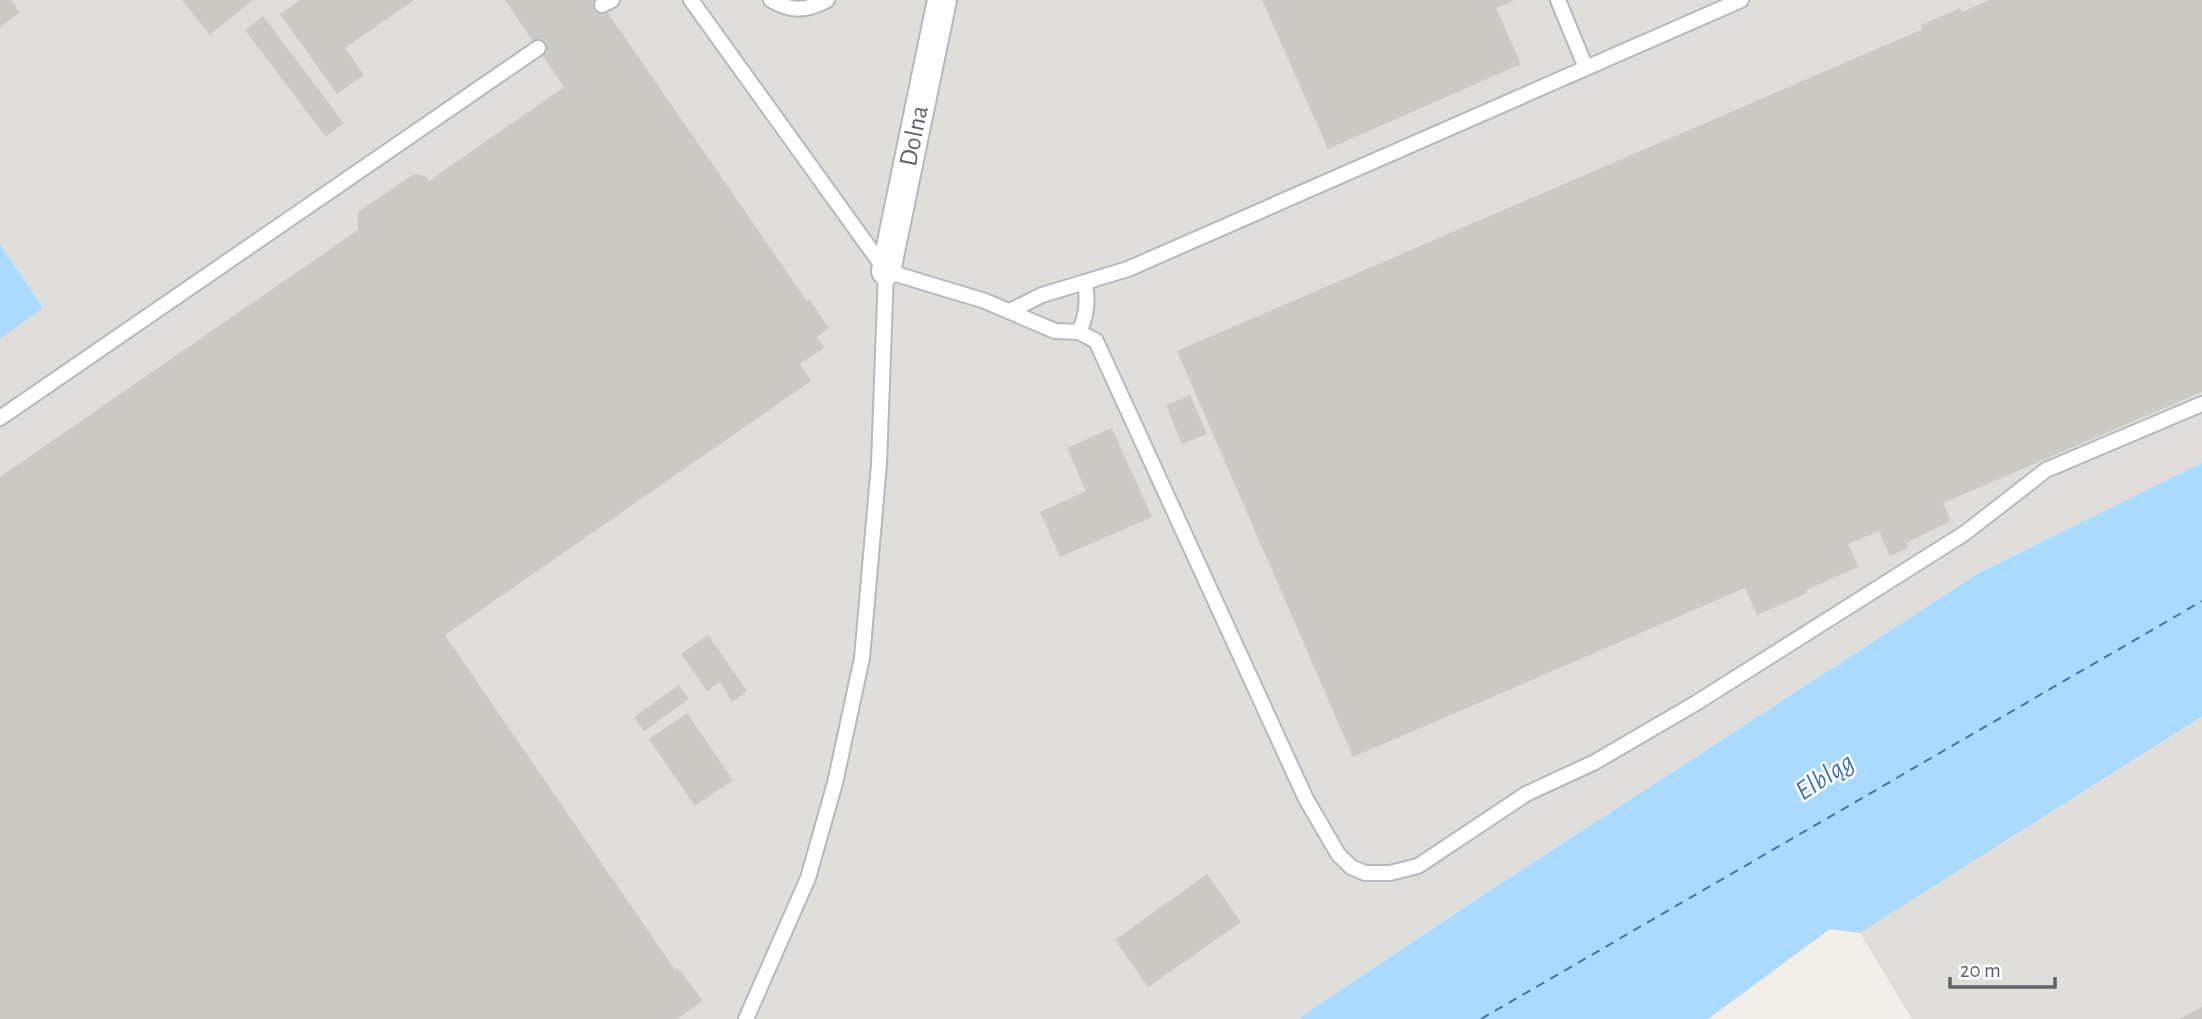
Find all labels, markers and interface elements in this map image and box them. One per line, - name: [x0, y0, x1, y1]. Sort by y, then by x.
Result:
- street label: Dolna: [895, 103, 933, 169]
- water label: Elbląg: [1791, 748, 1859, 806]
- scale bar: [1950, 946, 2055, 990]
- text: 20 m: [1960, 960, 2001, 981]

